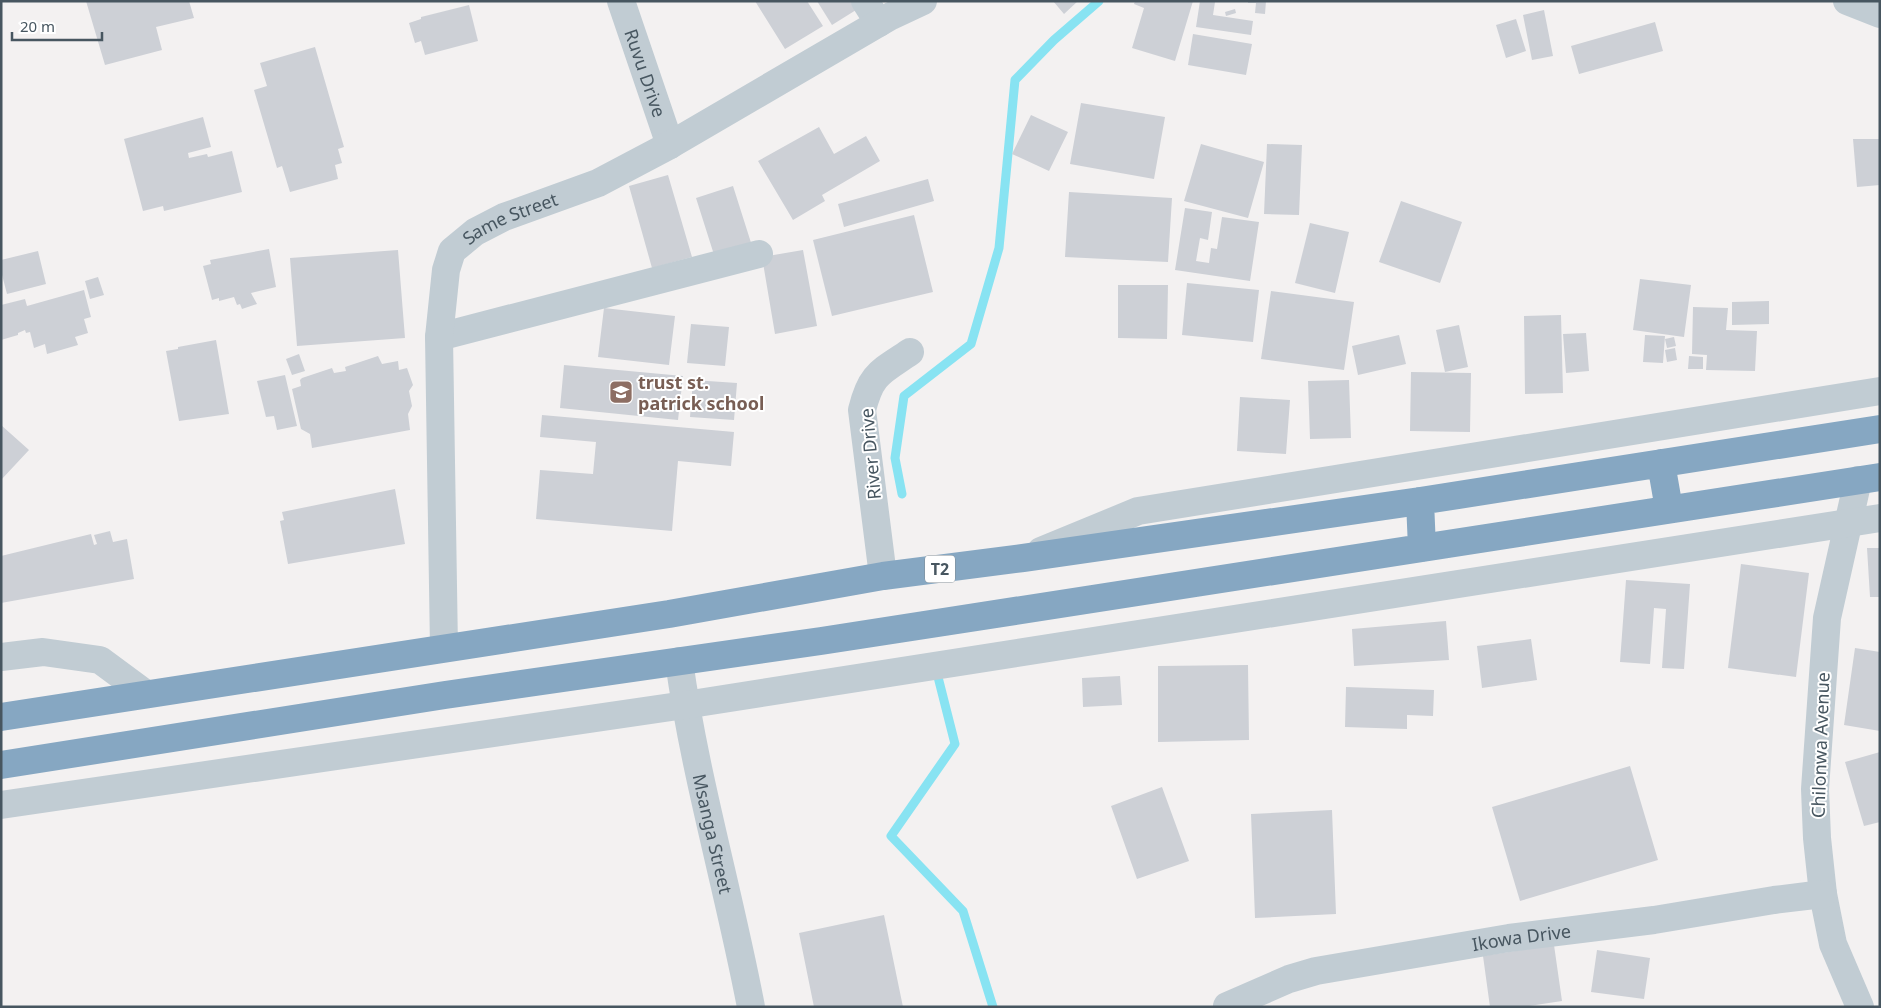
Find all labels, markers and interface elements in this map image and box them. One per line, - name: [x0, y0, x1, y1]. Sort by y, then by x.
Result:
- scale bar: [12, 10, 102, 42]
- text: 20 m: [20, 16, 55, 36]
- street label: Ruvu Drive: [619, 26, 672, 120]
- street label: Same Street: [457, 186, 561, 250]
- place label: trust st. patrick school: [638, 370, 764, 415]
- school or university icon: trust st. patrick school: [608, 379, 634, 405]
- street label: River Drive: [854, 407, 886, 501]
- road number: T2: [925, 556, 955, 582]
- street label: Chilonwa Avenue: [1805, 672, 1835, 818]
- street label: Msanga Street: [688, 771, 738, 896]
- street label: Ikowa Drive: [1470, 918, 1572, 956]

